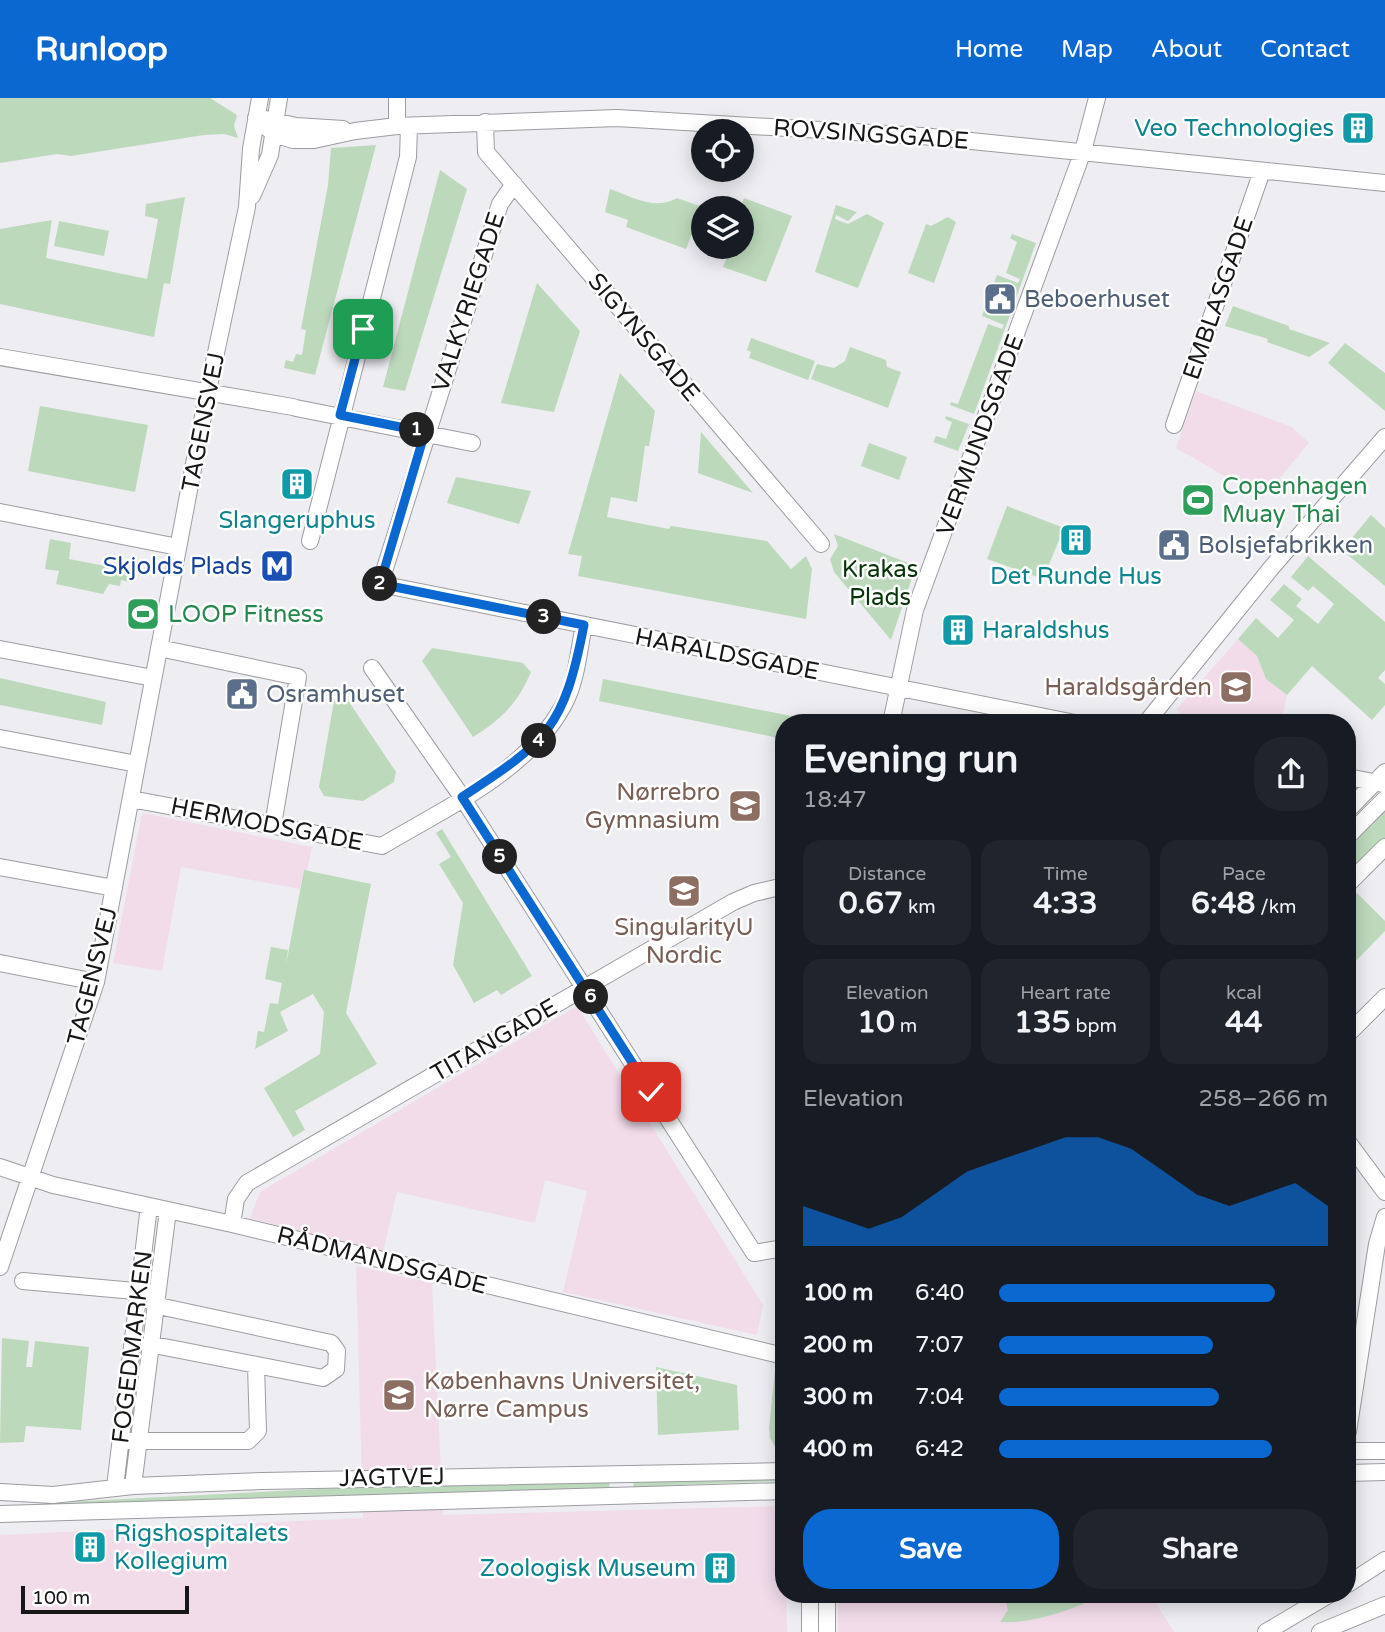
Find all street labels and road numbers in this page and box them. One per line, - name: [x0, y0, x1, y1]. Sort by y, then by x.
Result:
- street label: ROVSINGSGADE: [772, 113, 970, 156]
- street label: VALKYRIEGADE: [426, 209, 511, 396]
- street label: EMBLASGADE: [1177, 213, 1260, 384]
- street label: SIGYNSGADE: [582, 267, 706, 407]
- street label: VERMUNDSGADE: [931, 331, 1030, 540]
- street label: TAGENSVEJ: [176, 350, 231, 494]
- street label: HARALDSGADE: [632, 622, 821, 687]
- street label: HERMODSGADE: [168, 792, 366, 857]
- street label: TAGENSVEJ: [61, 904, 124, 1048]
- street label: TITANGADE: [426, 993, 563, 1088]
- street label: RÅDMANDSGADE: [274, 1219, 490, 1301]
- street label: FOGEDMARKEN: [106, 1249, 159, 1445]
- street label: JAGTVEJ: [339, 1462, 445, 1493]

